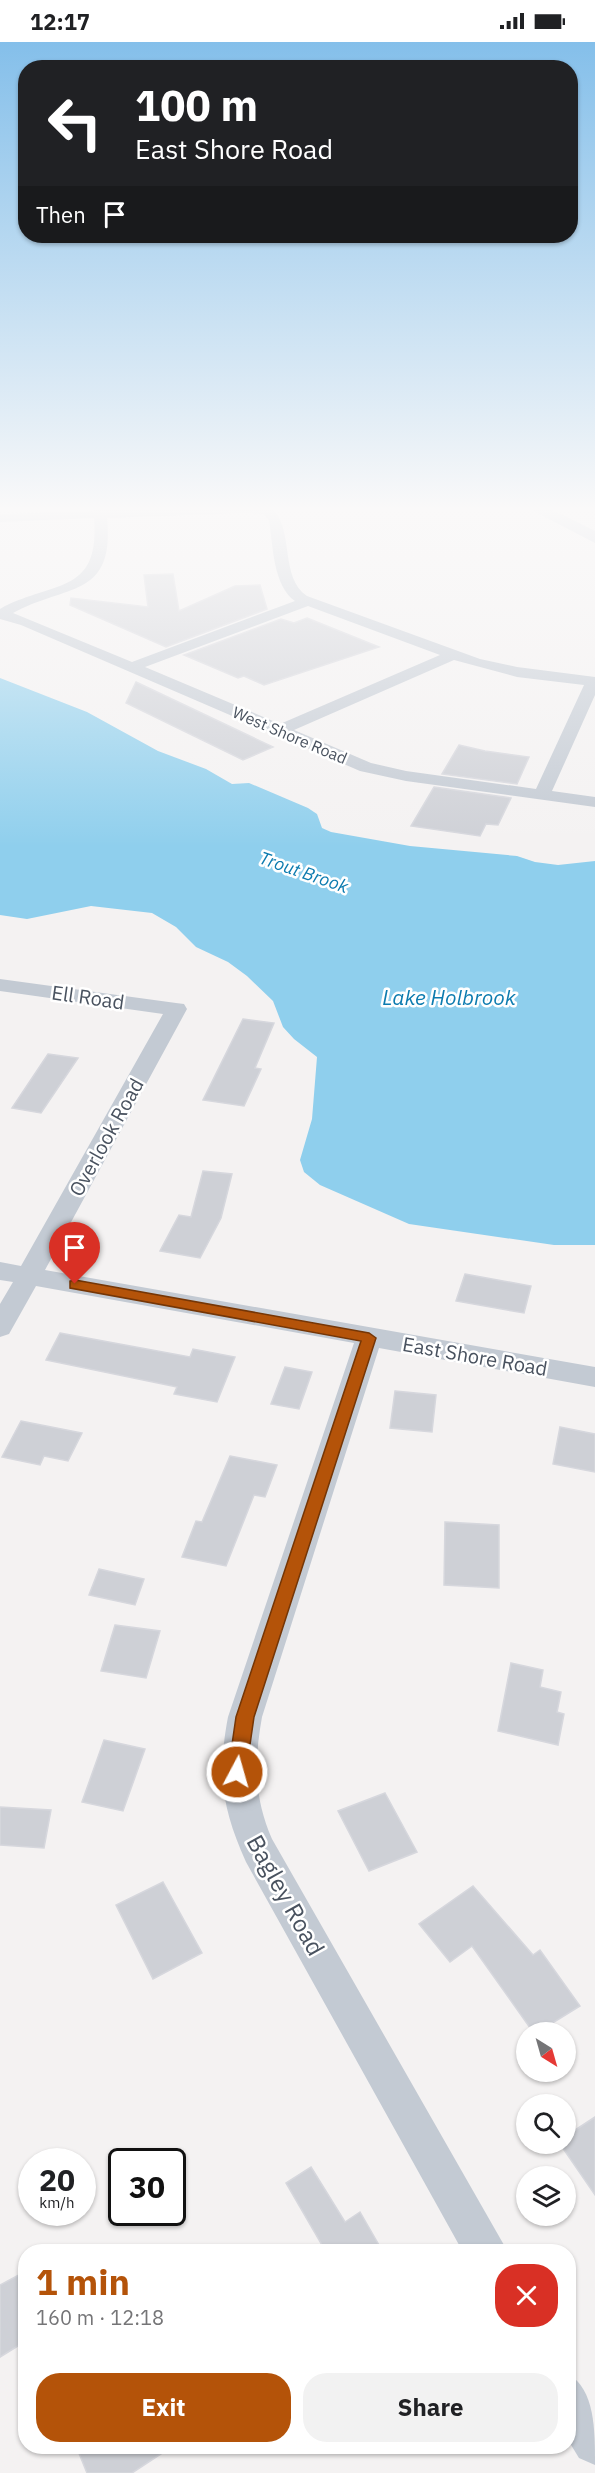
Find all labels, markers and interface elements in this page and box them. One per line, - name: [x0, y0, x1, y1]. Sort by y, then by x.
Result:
- text: 12:17: [30, 7, 90, 36]
- text: 100 m: [135, 78, 258, 133]
- icon: left: [36, 84, 114, 162]
- text: East Shore Road: [135, 131, 333, 166]
- icon: arrive: [98, 198, 131, 231]
- text: Then: [36, 200, 86, 229]
- street label: West Shore Road: [230, 702, 350, 768]
- water label: Trout Brook: [256, 846, 352, 898]
- street label: Ell Road: [50, 979, 126, 1015]
- water label: Lake Holbrook: [382, 983, 517, 1011]
- street label: Overlook Road: [62, 1073, 150, 1201]
- pin: [49, 1222, 100, 1284]
- icon: arrive: [58, 1231, 91, 1264]
- street label: East Shore Road: [400, 1330, 550, 1382]
- position arrow: [205, 1740, 269, 1804]
- street label: Bagley Road: [240, 1829, 332, 1961]
- north arrow: [516, 2022, 576, 2082]
- map controls: [516, 2022, 576, 2226]
- button: search: [516, 2094, 576, 2154]
- speed limit sign: 30: [108, 2148, 186, 2226]
- text: 20: [39, 2160, 75, 2199]
- button: layers: [516, 2166, 576, 2226]
- text: km/h: [39, 2193, 75, 2212]
- text: 1 min: [36, 2258, 130, 2305]
- button: close: [495, 2264, 558, 2327]
- text: 160 m · 12:18: [36, 2304, 164, 2331]
- button: Exit: [36, 2373, 291, 2442]
- button: Share: [303, 2373, 558, 2442]

